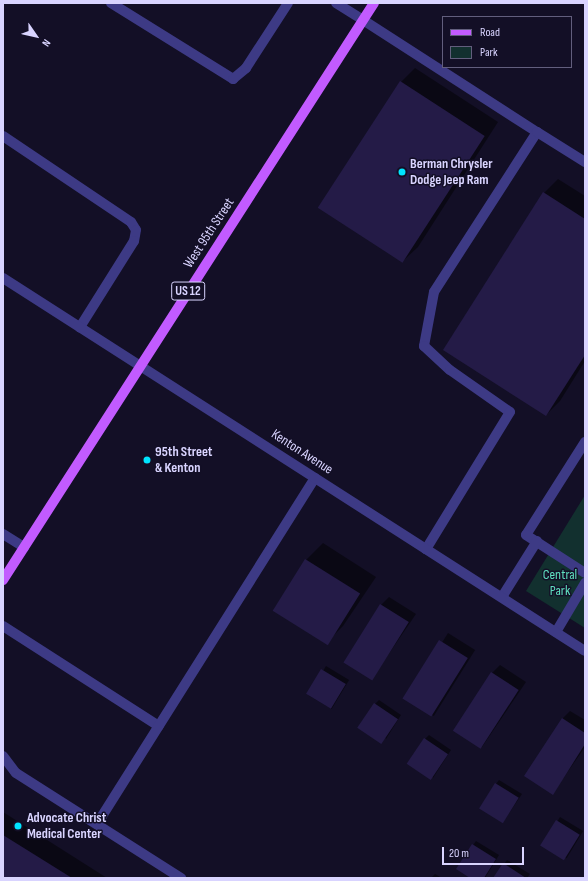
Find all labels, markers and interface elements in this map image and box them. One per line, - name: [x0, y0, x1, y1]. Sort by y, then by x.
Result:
- north arrow: [16, 16, 56, 56]
- legend: [442, 16, 572, 68]
- text: Road: [480, 25, 500, 40]
- text: N: [39, 37, 53, 49]
- text: Park: [480, 45, 498, 60]
- place label: Berman Chrysler Dodge Jeep Ram: [410, 156, 493, 188]
- marker: Berman Chrysler Dodge Jeep Ram: [397, 167, 407, 177]
- street label: West 95th Street: [180, 195, 238, 271]
- road number: US 12: [171, 280, 205, 302]
- street label: Kenton Avenue: [268, 426, 336, 478]
- place label: 95th Street & Kenton: [155, 444, 212, 476]
- marker: 95th Street & Kenton: [142, 455, 152, 465]
- park label: Central Park: [543, 567, 577, 600]
- place label: Advocate Christ Medical Center: [27, 810, 106, 842]
- marker: Advocate Christ Medical Center: [12, 820, 24, 832]
- scale bar: [444, 839, 526, 865]
- text: 20 m: [449, 846, 469, 861]

